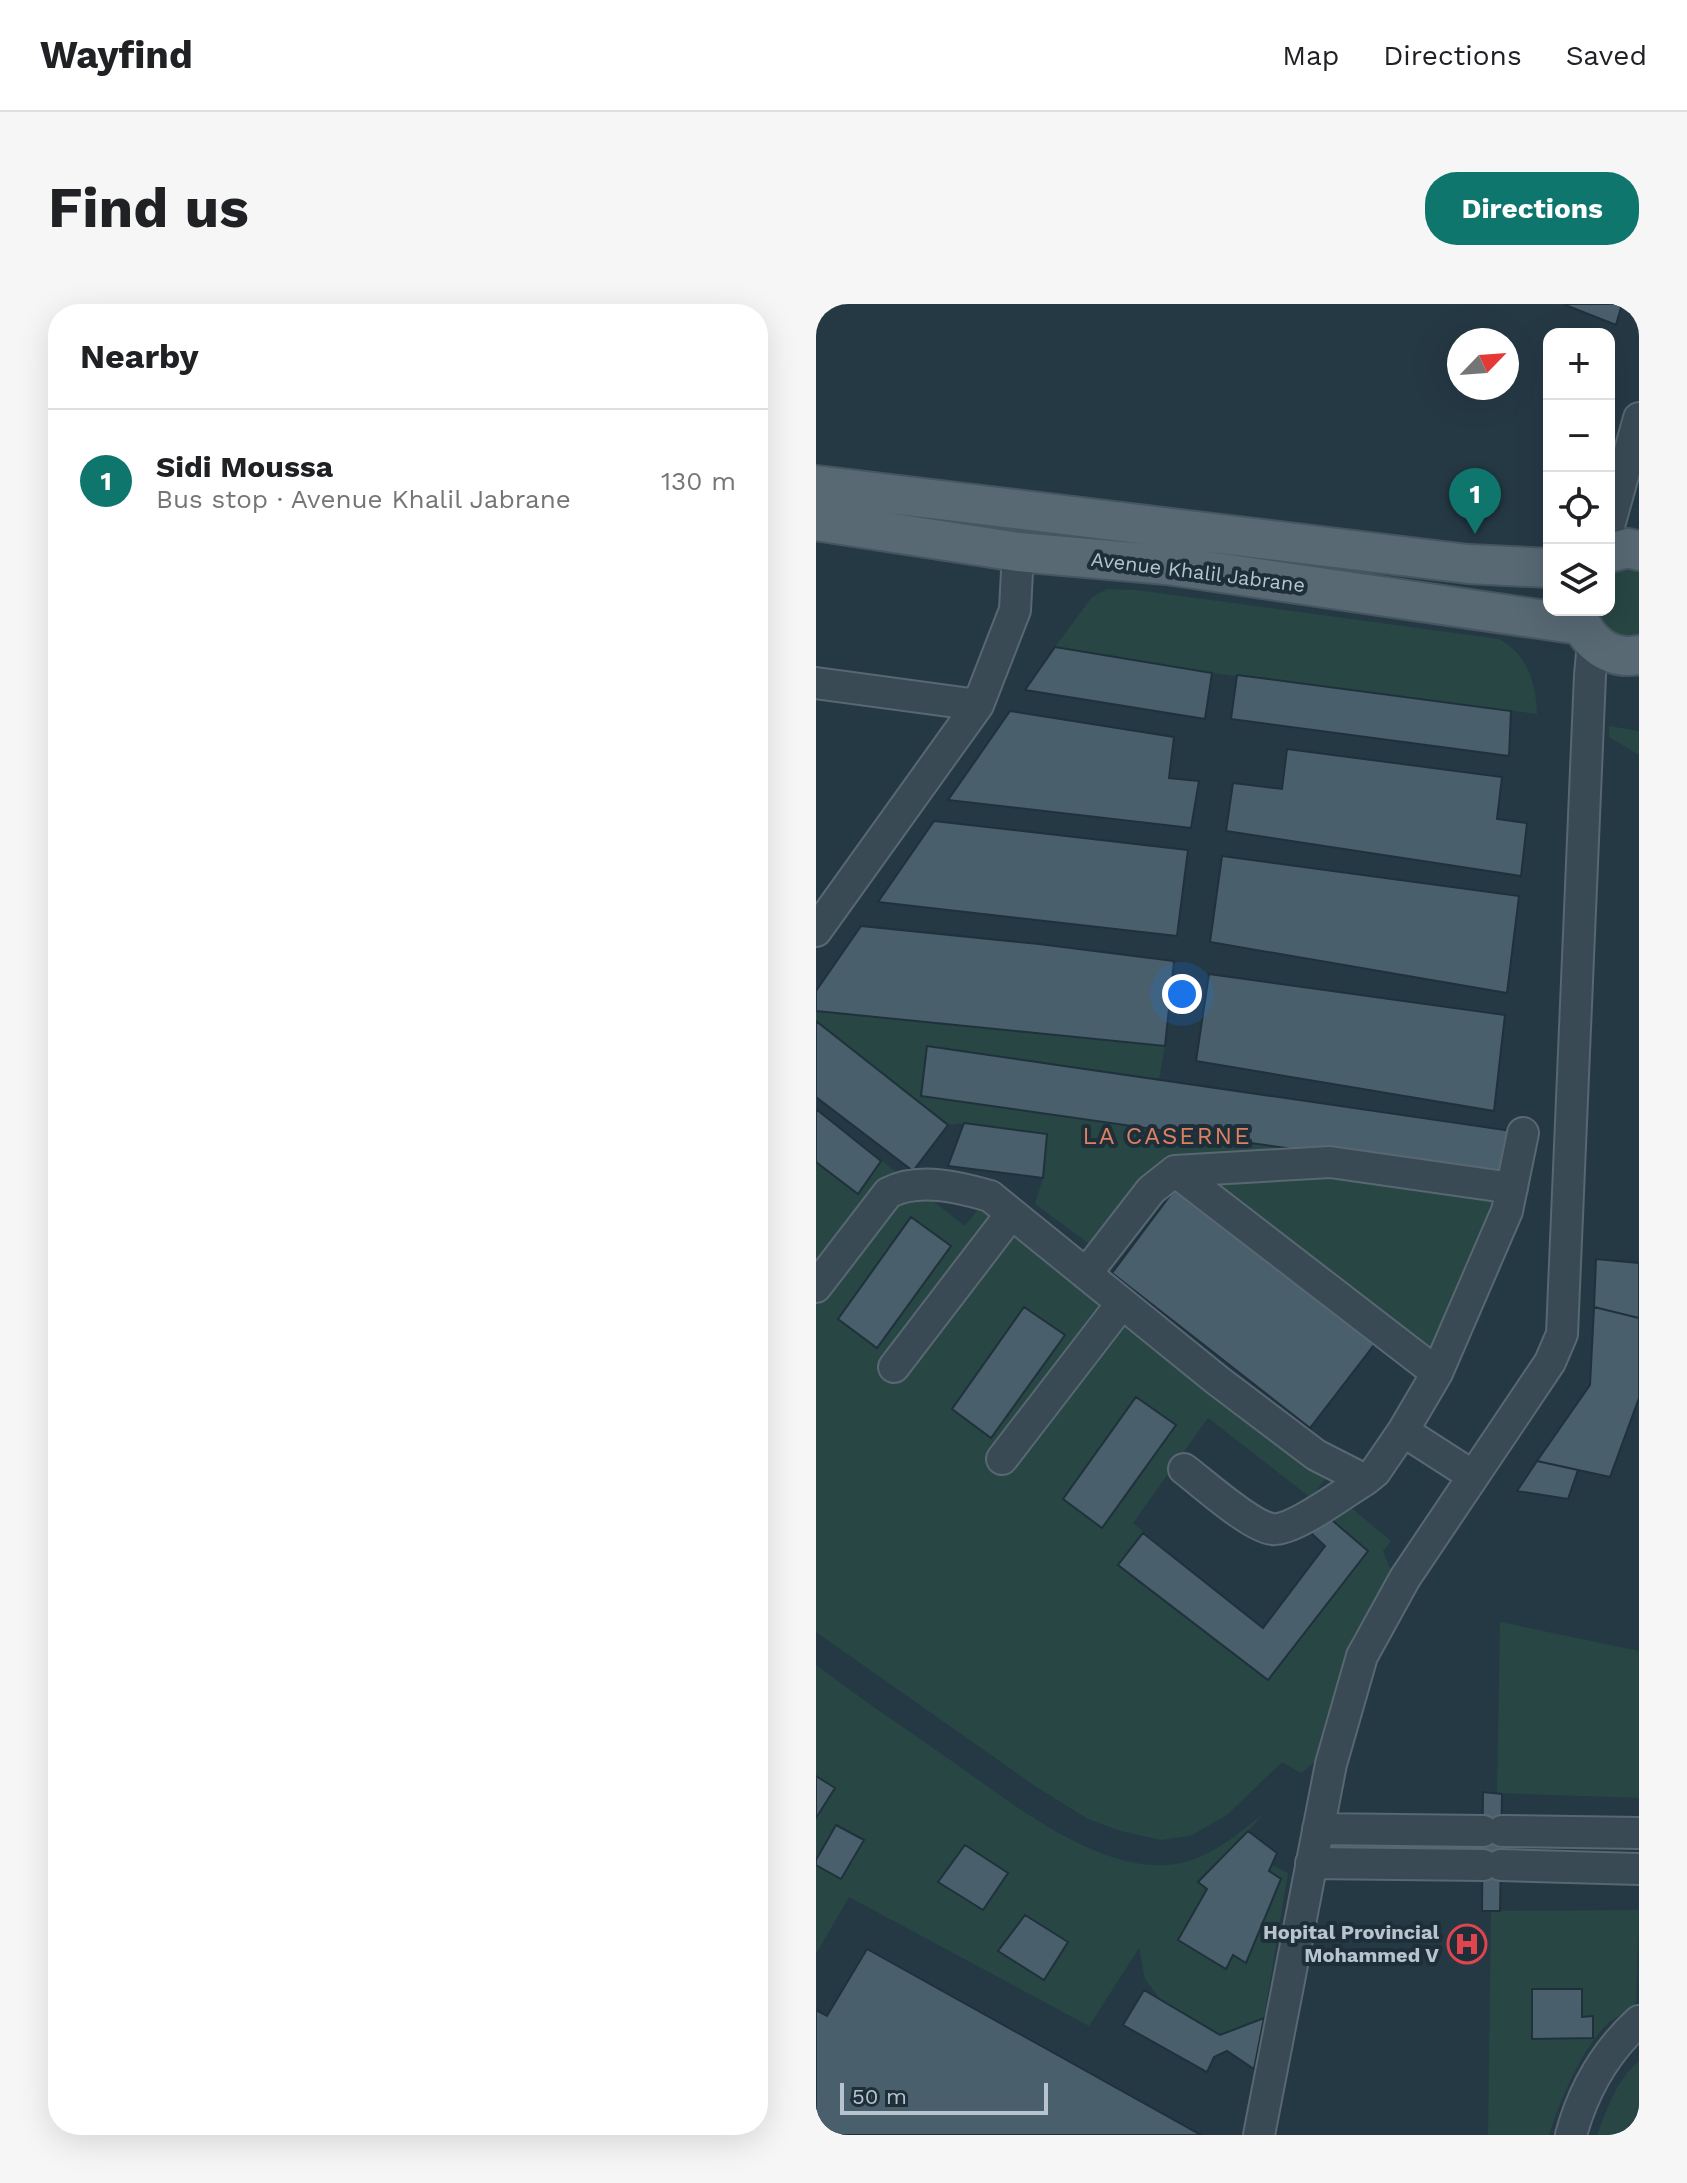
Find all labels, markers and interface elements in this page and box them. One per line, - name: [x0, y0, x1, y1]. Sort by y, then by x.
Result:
- text: Wayfind: [40, 33, 193, 77]
- text: Map: [1282, 39, 1339, 72]
- text: Directions: [1383, 39, 1522, 72]
- text: Saved: [1566, 39, 1647, 72]
- button: Directions: [1425, 172, 1639, 245]
- text: Find us: [48, 175, 249, 241]
- north arrow: [1447, 328, 1519, 400]
- map controls: [1543, 328, 1615, 616]
- button: +: [1543, 328, 1615, 400]
- text: Nearby: [80, 336, 199, 376]
- button: −: [1543, 400, 1615, 472]
- text: Sidi Moussa: [156, 449, 333, 484]
- text: 1: [100, 466, 112, 496]
- text: 130 m: [661, 466, 736, 496]
- pin: 1: [1449, 468, 1501, 534]
- button: locate: [1543, 472, 1615, 544]
- text: Bus stop · Avenue Khalil Jabrane: [156, 484, 571, 514]
- button: layers: [1543, 544, 1615, 616]
- street label: Avenue Khalil Jabrane: [1090, 547, 1306, 597]
- your location: [1162, 974, 1202, 1014]
- district label: LA CASERNE: [1082, 1122, 1252, 1150]
- place label: Hopital Provincial Mohammed V: [1263, 1920, 1439, 1967]
- hospital icon: Hopital Provincial Mohammed V: [1446, 1923, 1488, 1965]
- scale bar: [840, 2079, 1048, 2115]
- text: 50 m: [852, 2084, 907, 2109]

